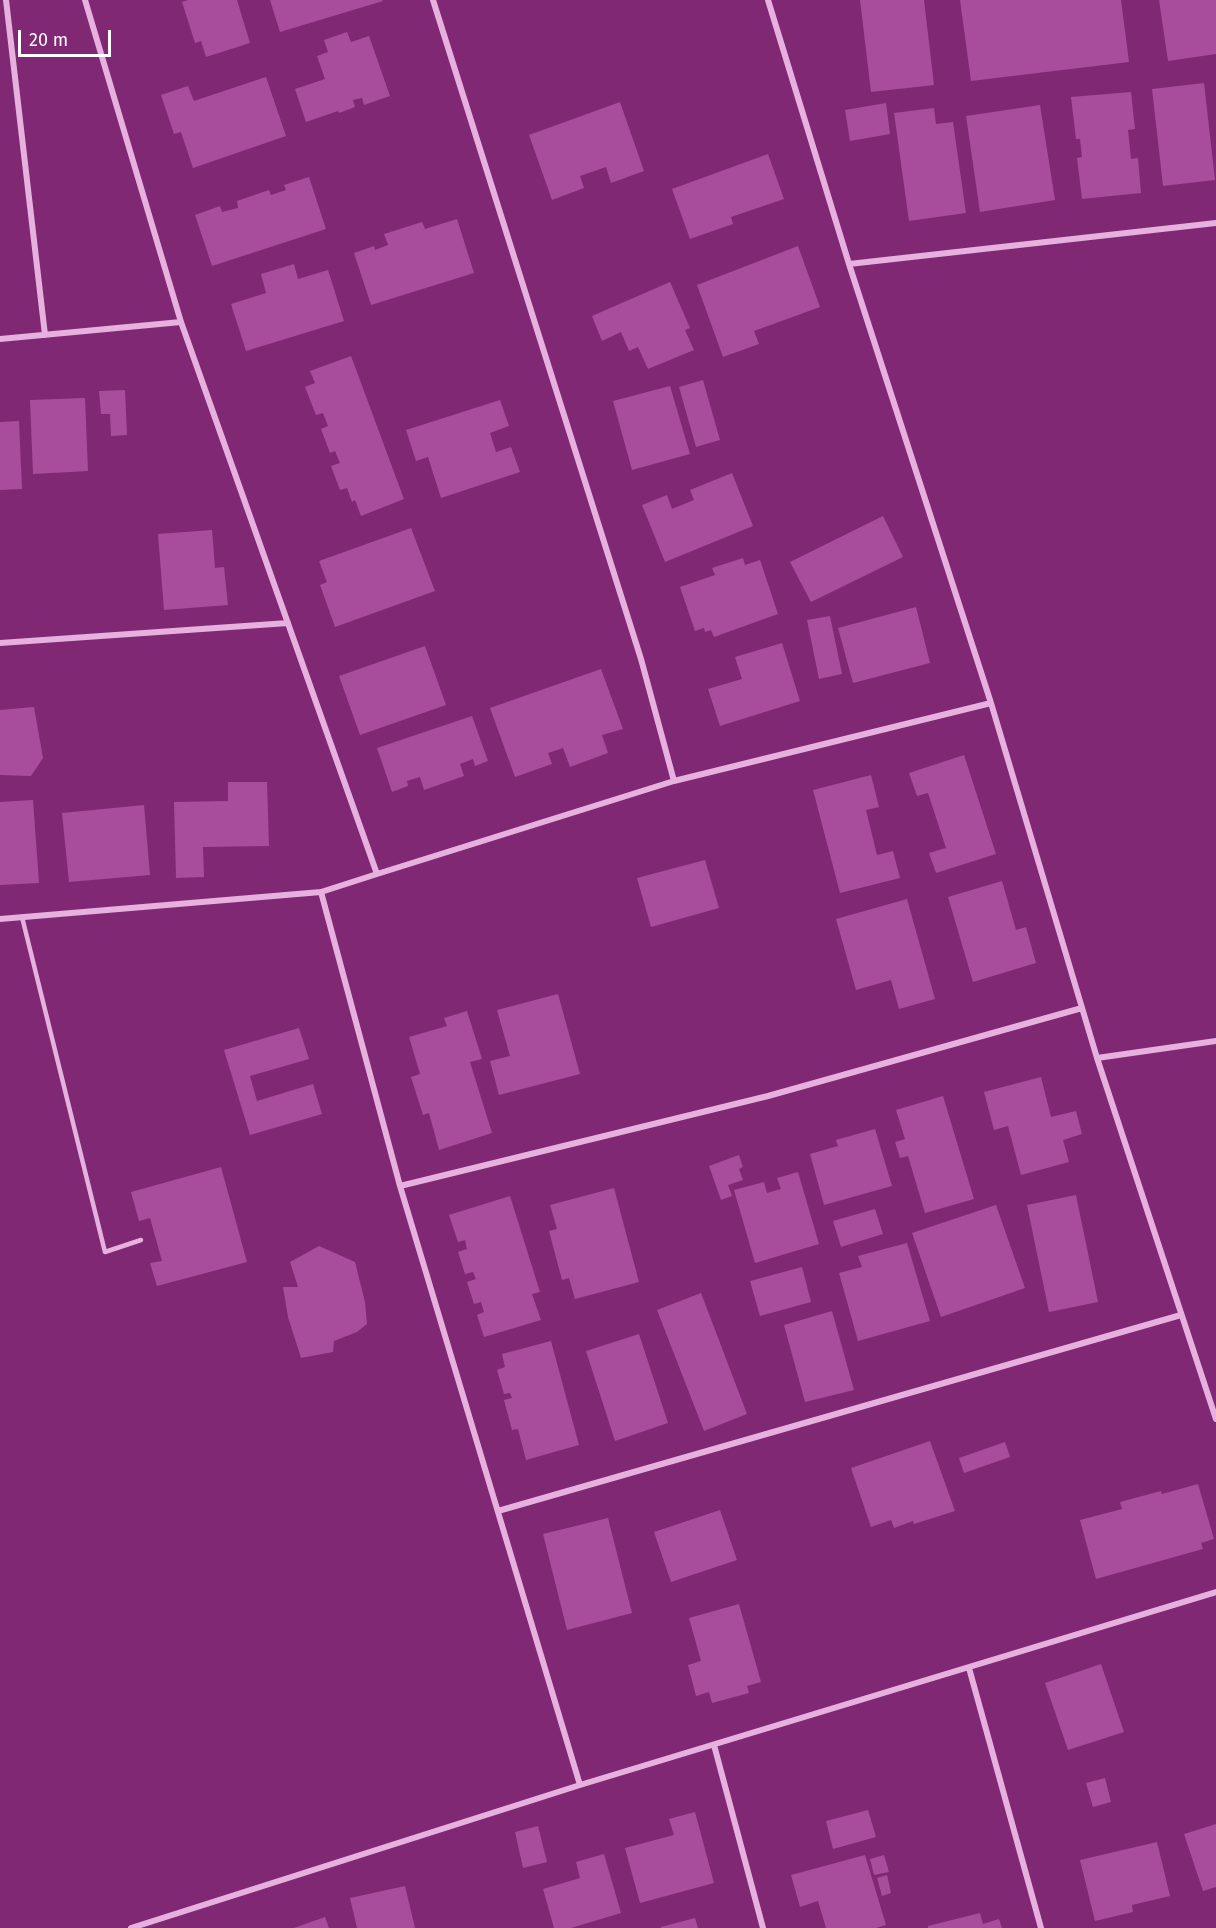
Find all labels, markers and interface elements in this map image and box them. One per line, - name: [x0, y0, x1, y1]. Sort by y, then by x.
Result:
- scale bar: [21, 18, 114, 56]
- text: 20 m: [29, 29, 68, 51]

